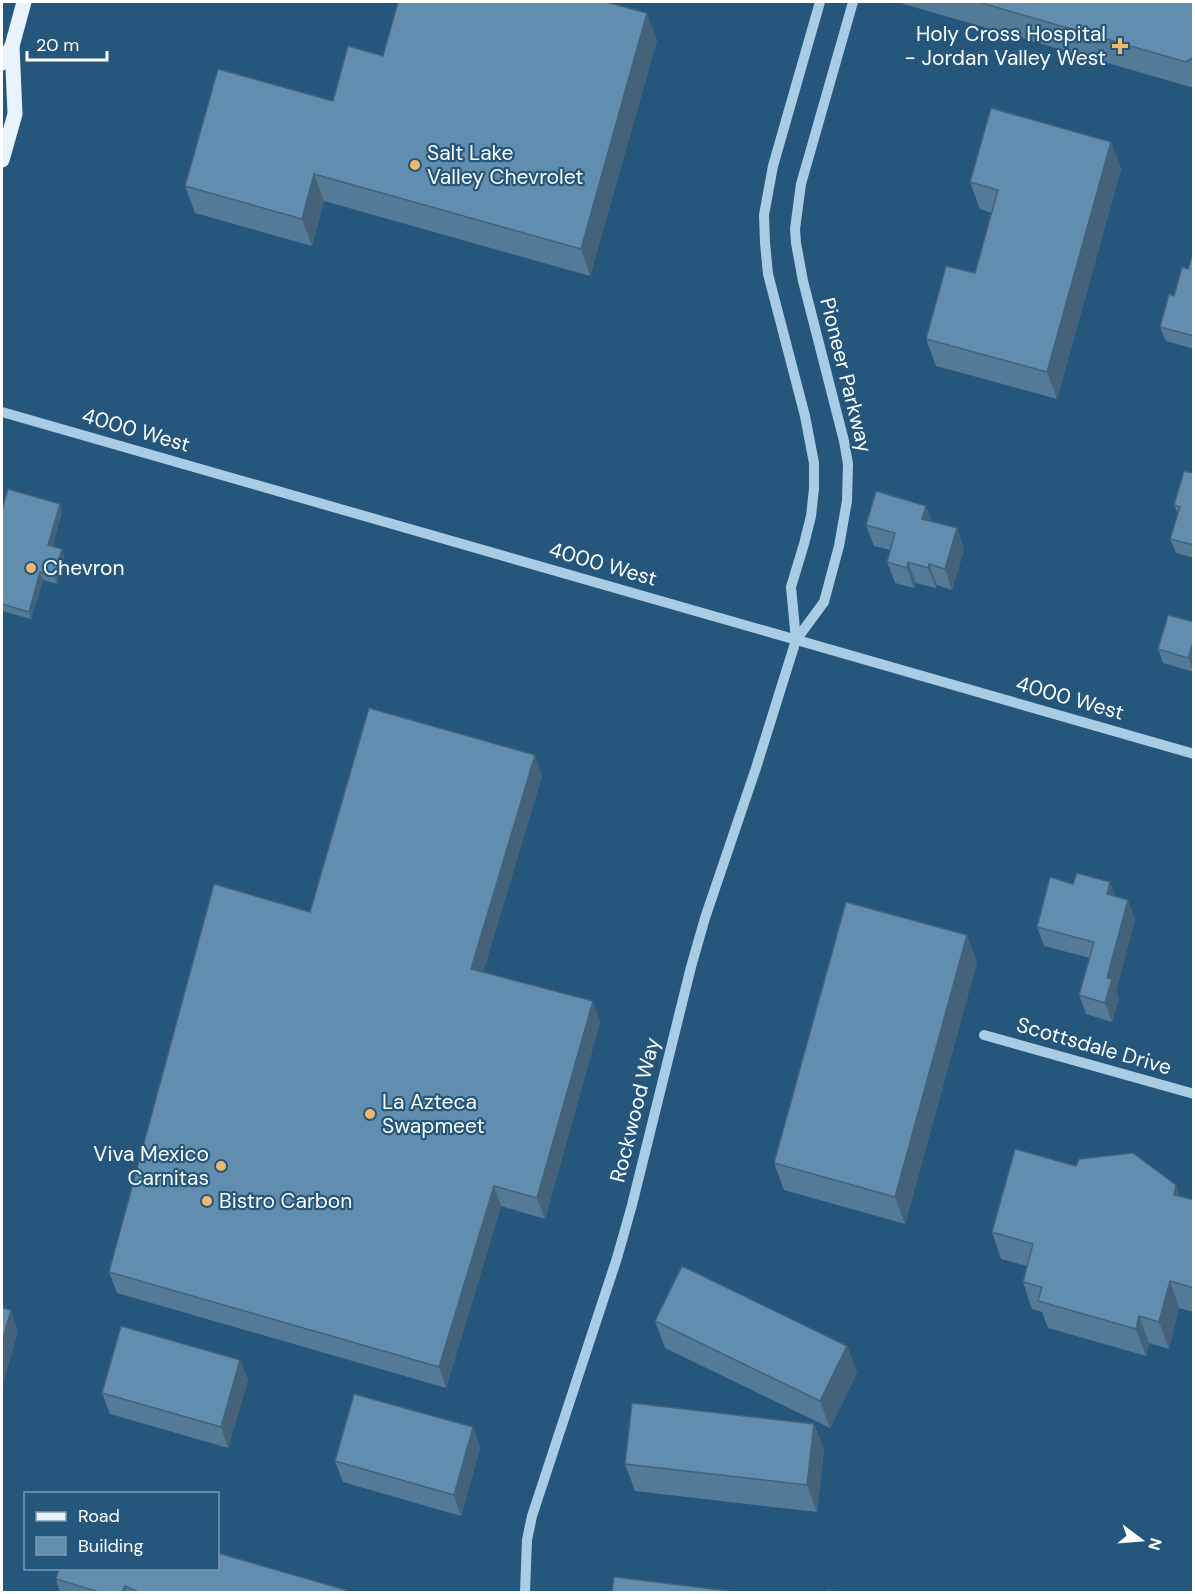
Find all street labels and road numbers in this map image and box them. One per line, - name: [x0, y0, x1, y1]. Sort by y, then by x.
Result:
- street label: Pioneer Parkway: [813, 295, 879, 456]
- street label: 4000 West: [79, 401, 193, 459]
- street label: 4000 West: [546, 535, 660, 593]
- street label: 4000 West: [1013, 669, 1127, 727]
- street label: Scottsdale Drive: [1013, 1011, 1175, 1081]
- street label: Rockwood Way: [603, 1034, 667, 1185]

